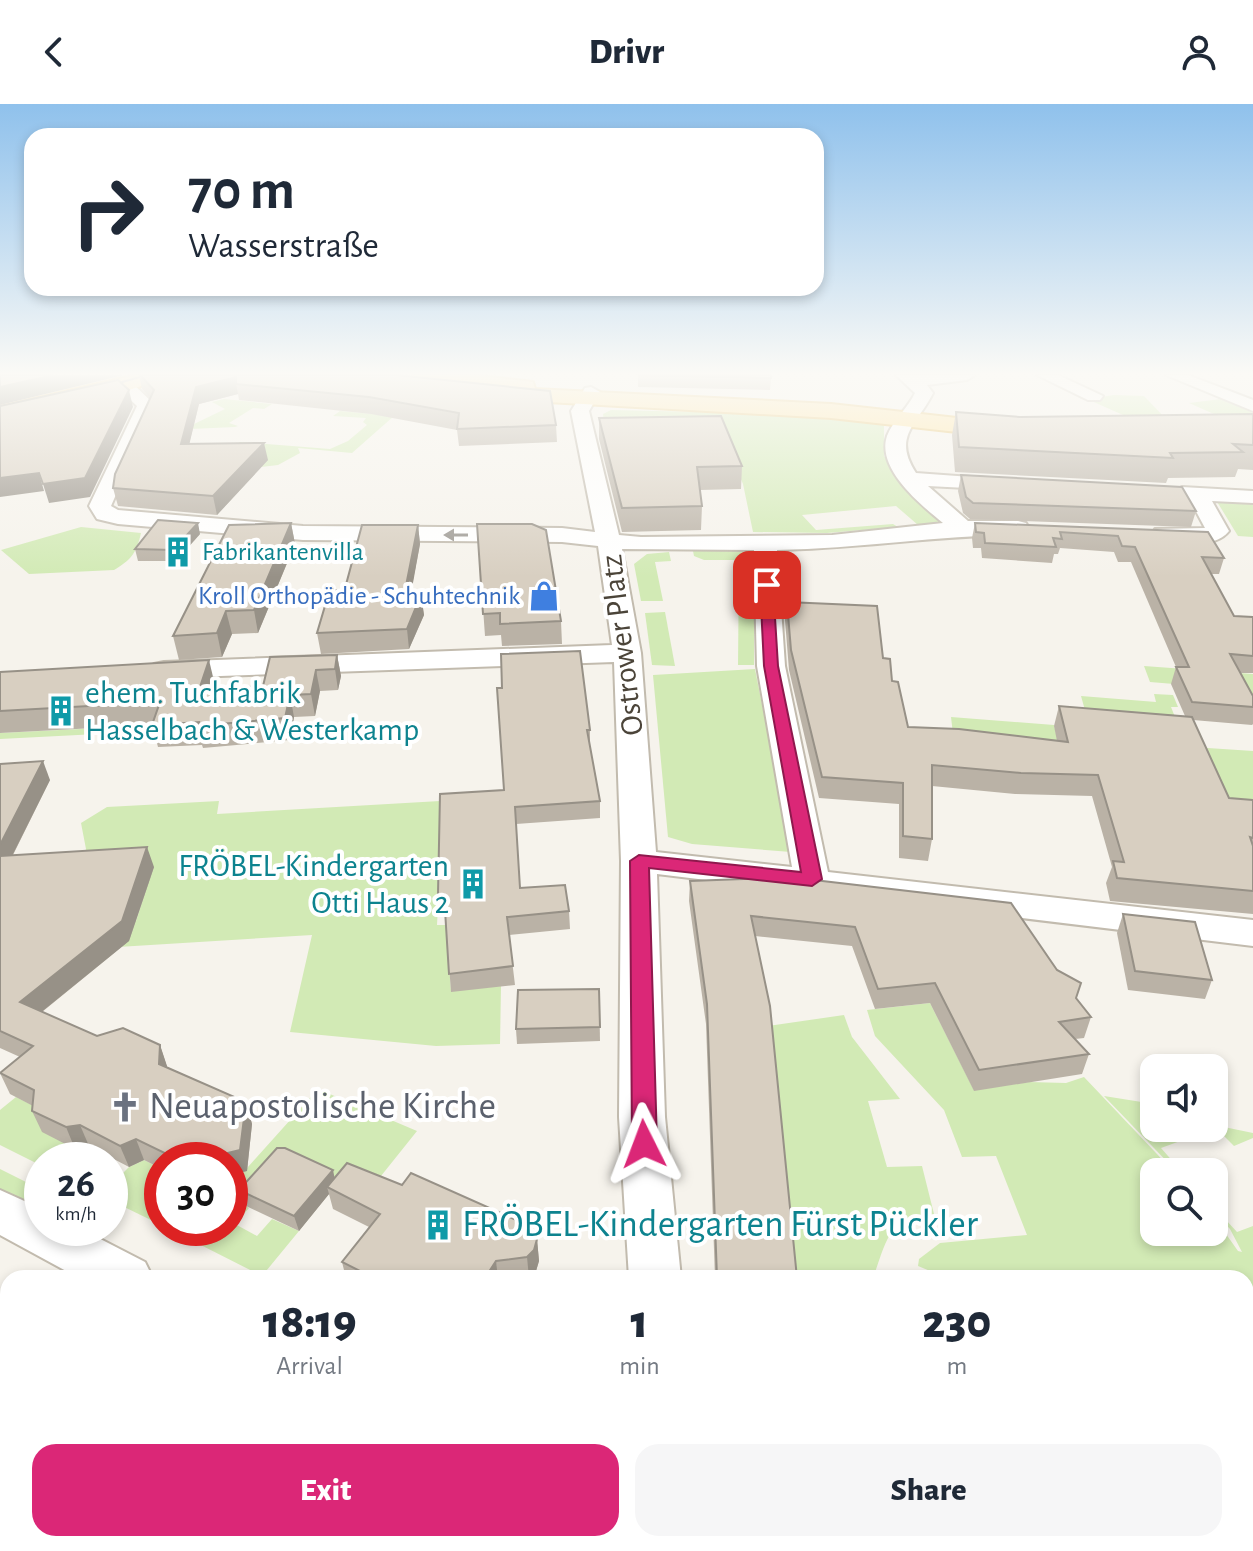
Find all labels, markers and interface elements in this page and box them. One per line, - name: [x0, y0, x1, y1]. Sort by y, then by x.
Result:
- icon: back: [32, 30, 76, 74]
- icon: person: [1177, 30, 1221, 74]
- text: Drivr: [589, 34, 664, 70]
- icon: right: [56, 160, 160, 264]
- text: 70 m: [188, 163, 295, 219]
- text: Wasserstraße: [188, 228, 379, 264]
- one-way arrow: [443, 529, 468, 541]
- building icon: Fabrikantenvilla: [161, 535, 195, 569]
- place label: Fabrikantenvilla: [202, 539, 364, 565]
- pin: [733, 551, 801, 619]
- street label: Ostrower Platz: [595, 553, 649, 737]
- icon: arrive: [745, 563, 789, 607]
- shop icon: Kroll Orthopädie - Schuhtechnik: [527, 579, 561, 613]
- place label: Kroll Orthopädie - Schuhtechnik: [198, 583, 520, 609]
- place label: ehem. Tuchfabrik Hasselbach & Westerkamp: [85, 677, 419, 746]
- building icon: ehem. Tuchfabrik Hasselbach & Westerkamp: [44, 694, 78, 728]
- place label: FRÖBEL-Kindergarten Otti Haus 2: [178, 849, 449, 919]
- building icon: FRÖBEL-Kindergarten Otti Haus 2: [456, 867, 490, 901]
- map controls: [1140, 1054, 1228, 1246]
- button: sound: [1140, 1054, 1228, 1142]
- place label: Neuapostolische Kirche: [149, 1088, 496, 1126]
- church icon: Neuapostolische Kirche: [108, 1090, 142, 1124]
- position arrow: [602, 1102, 686, 1186]
- speed limit sign: 30: [144, 1142, 248, 1246]
- button: search: [1140, 1158, 1228, 1246]
- text: 26: [57, 1164, 95, 1204]
- place label: FRÖBEL-Kindergarten Fürst Pückler: [462, 1203, 979, 1244]
- text: km/h: [55, 1204, 97, 1224]
- building icon: FRÖBEL-Kindergarten Fürst Pückler: [421, 1208, 455, 1242]
- text: 18:19: [263, 1299, 357, 1347]
- text: 1: [631, 1299, 648, 1347]
- text: 230: [922, 1299, 991, 1347]
- text: Arrival: [276, 1353, 343, 1379]
- text: min: [619, 1353, 660, 1379]
- text: m: [946, 1353, 967, 1379]
- button: Exit: [32, 1444, 619, 1536]
- button: Share: [635, 1444, 1222, 1536]

